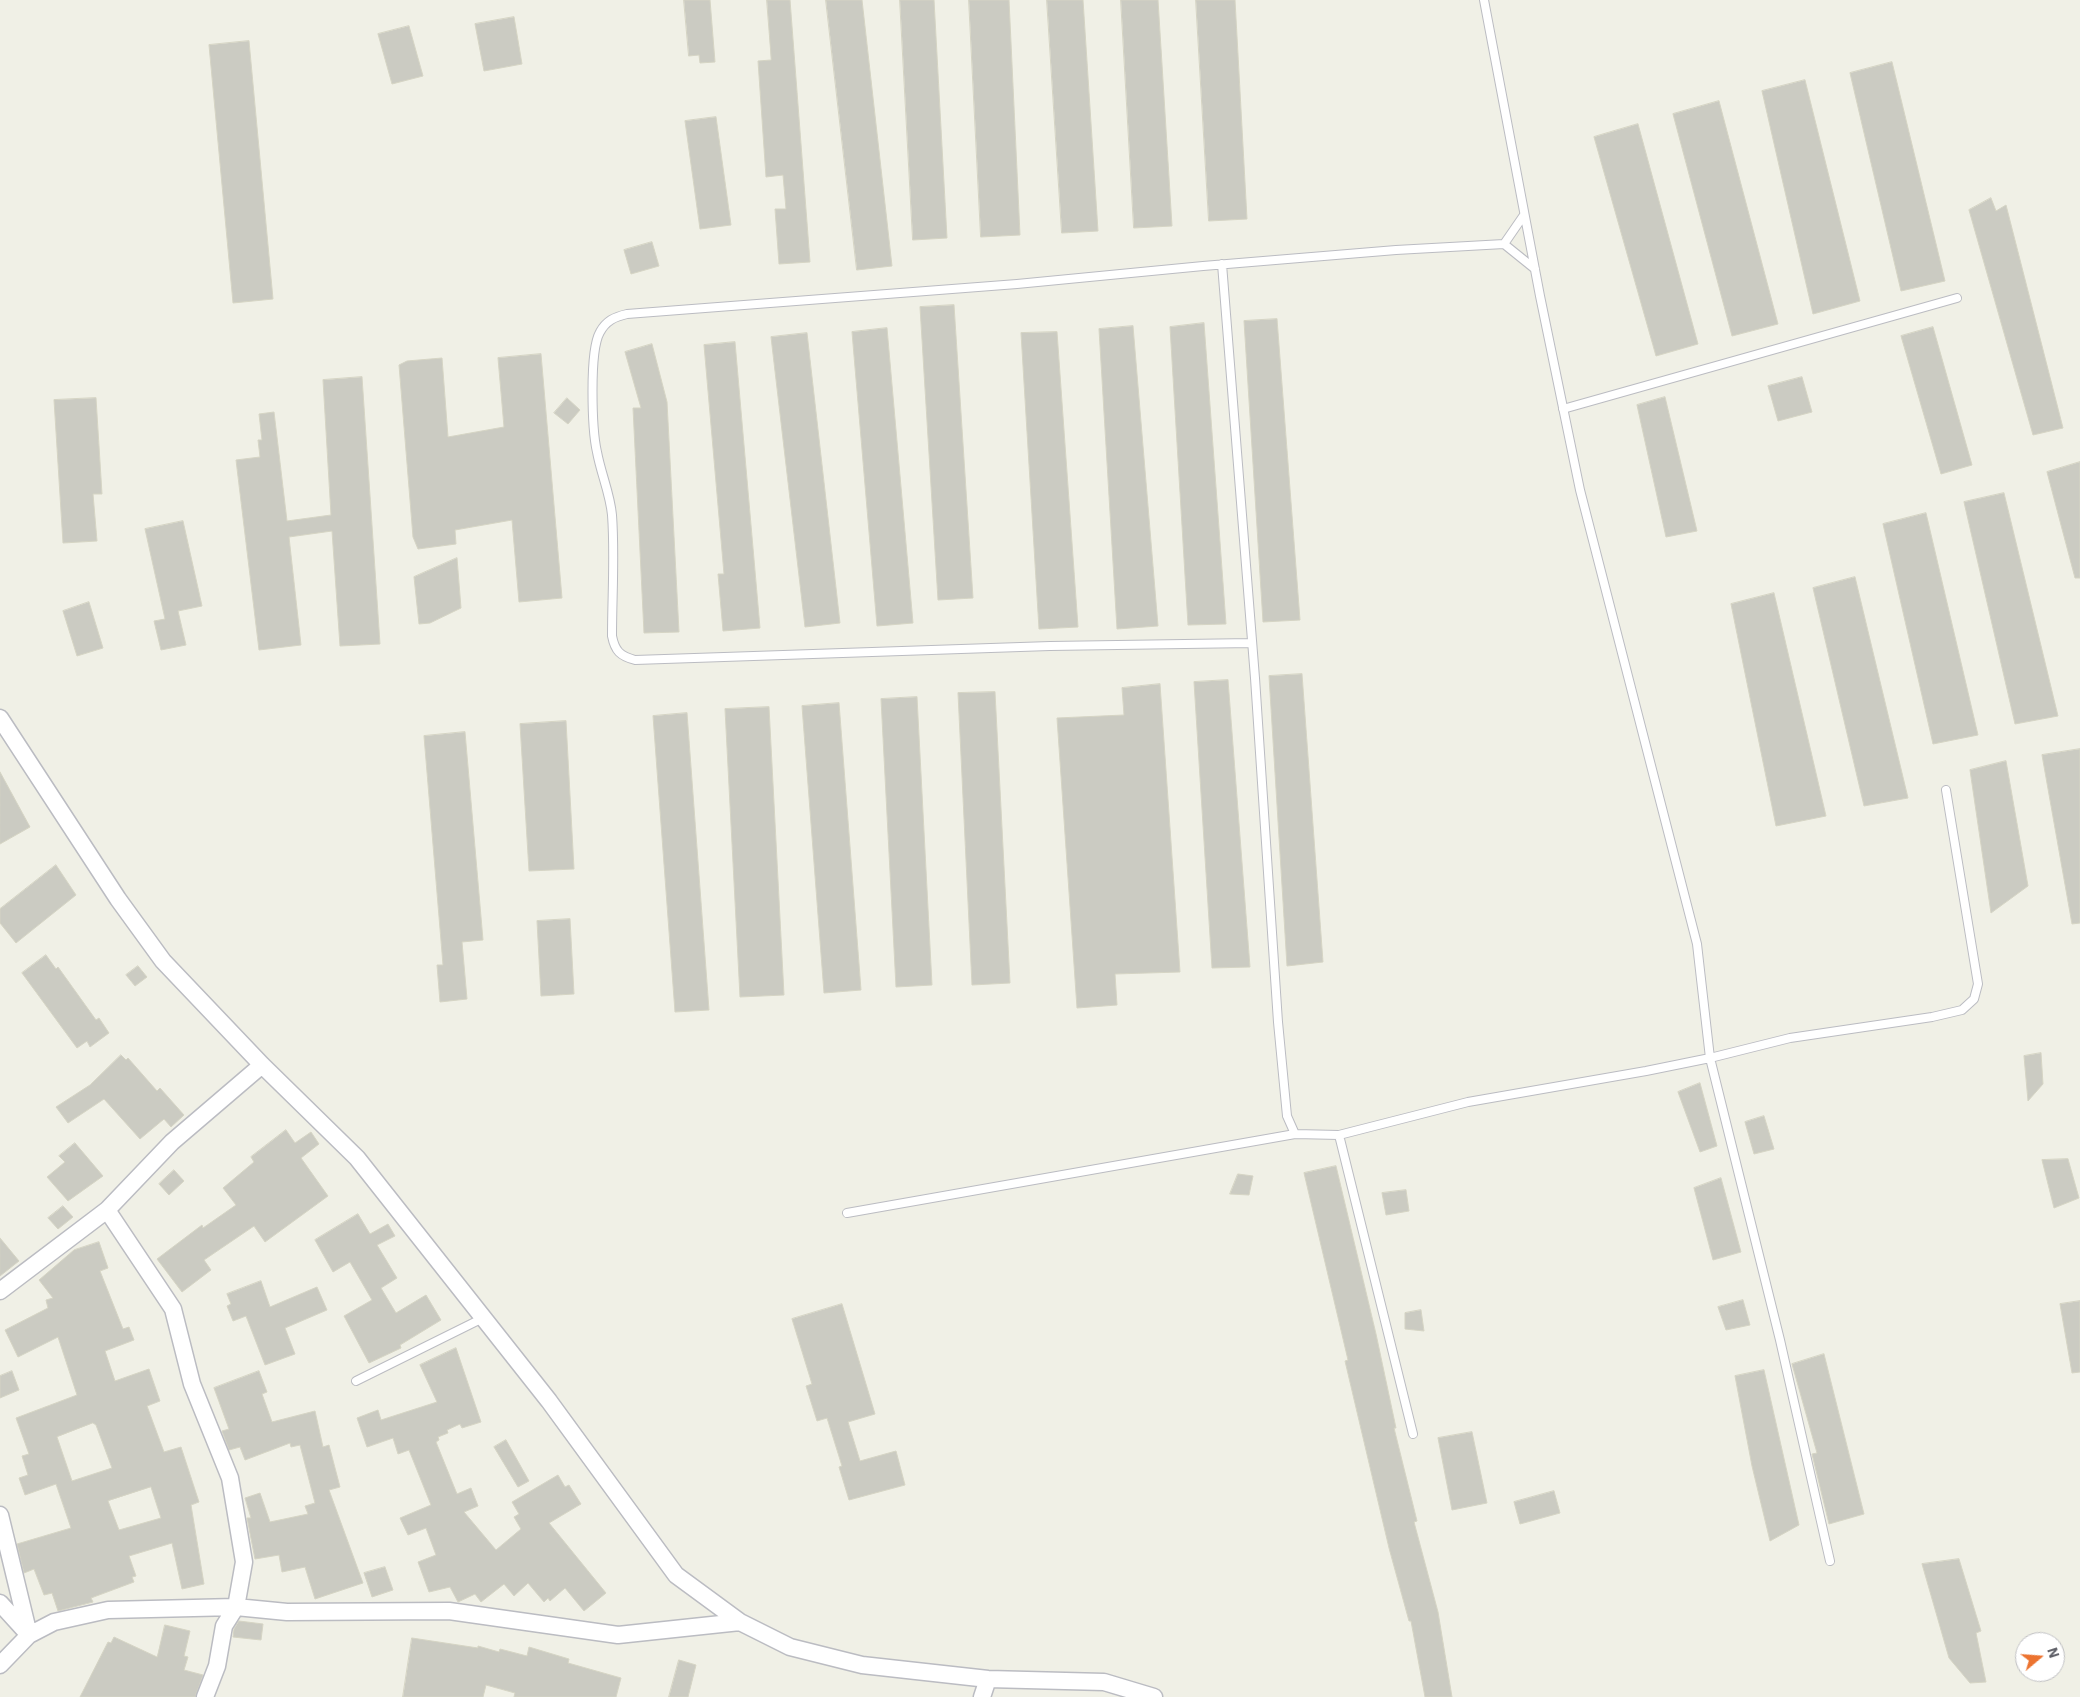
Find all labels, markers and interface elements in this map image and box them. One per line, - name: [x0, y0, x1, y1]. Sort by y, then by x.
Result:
- north arrow: [2015, 1632, 2065, 1682]
- text: N: [2043, 1645, 2063, 1660]

